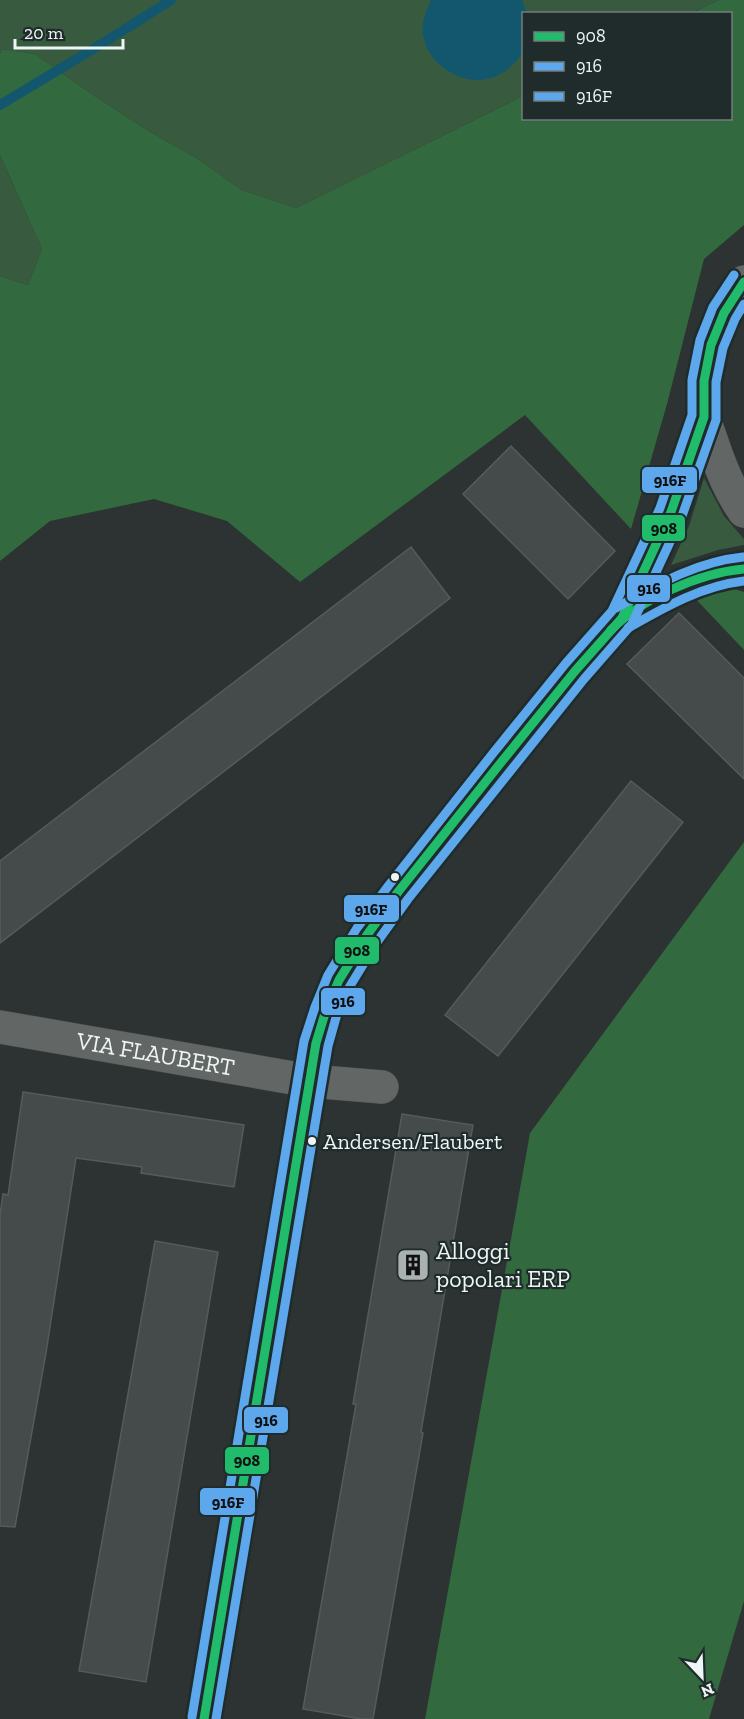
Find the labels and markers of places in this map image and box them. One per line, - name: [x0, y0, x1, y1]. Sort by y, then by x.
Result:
- unlabelled marker: [389, 871, 401, 883]
- place label: Andersen/Flaubert: [323, 1128, 503, 1155]
- marker: Andersen/Flaubert: [306, 1135, 318, 1147]
- place label: Alloggi popolari ERP: [436, 1236, 570, 1293]
- building icon: Alloggi popolari ERP: [395, 1247, 431, 1283]

